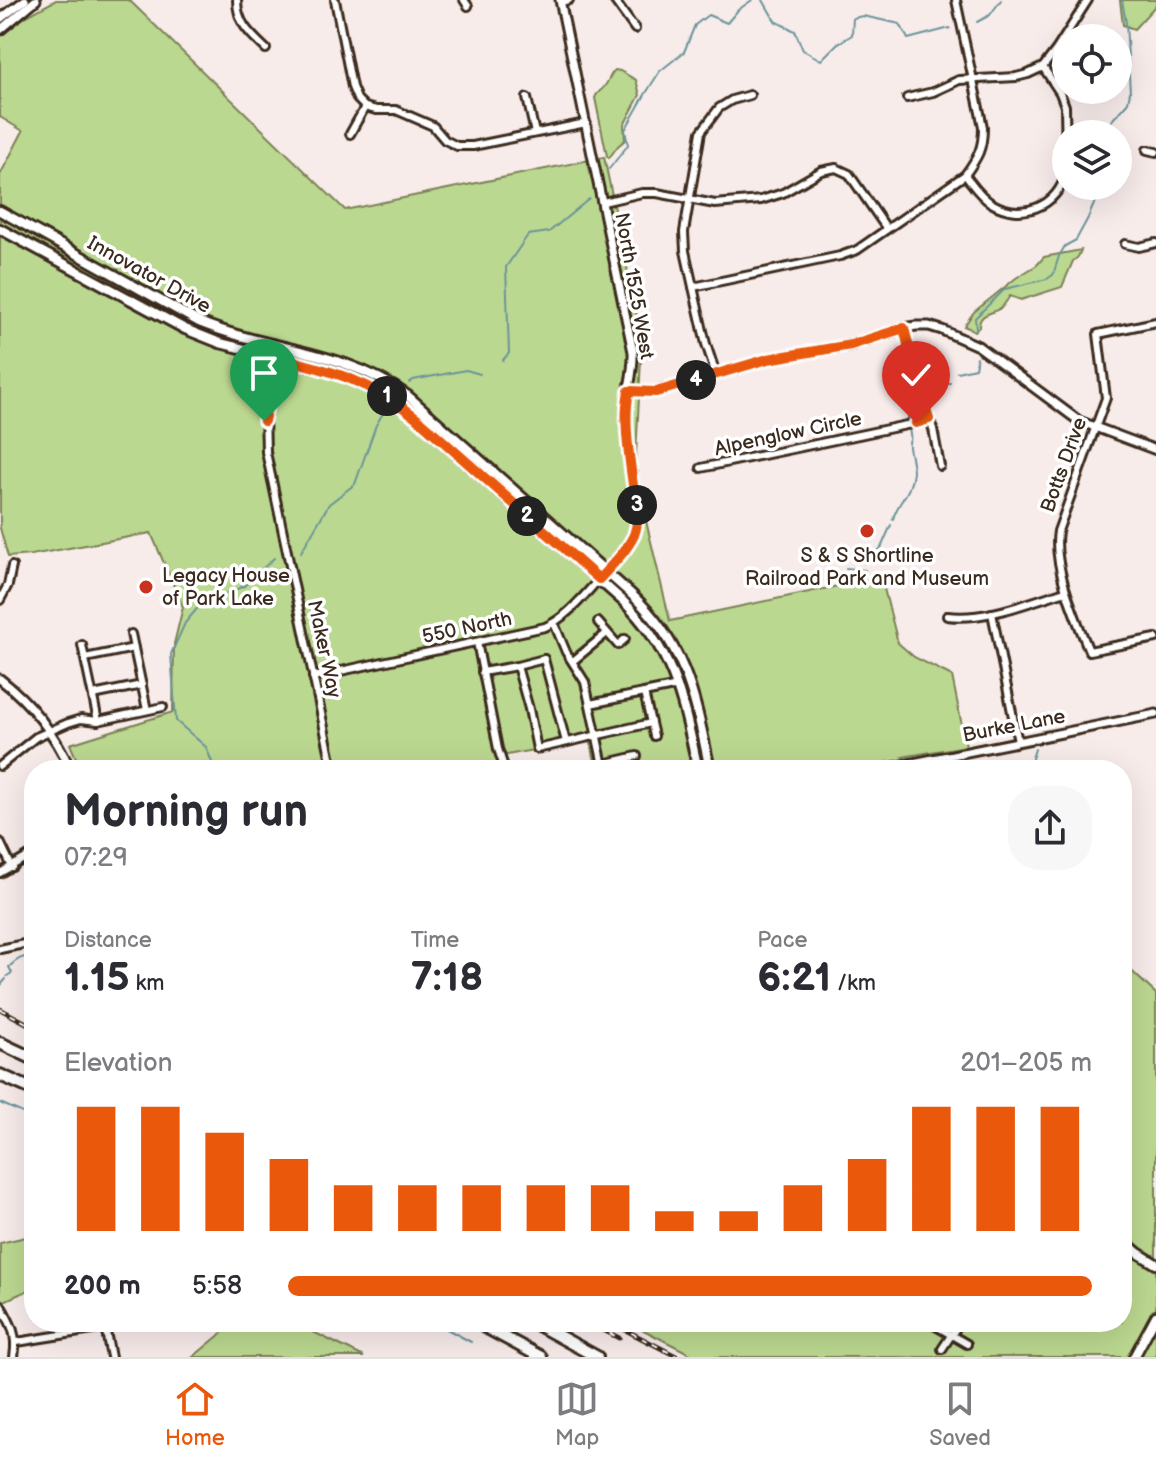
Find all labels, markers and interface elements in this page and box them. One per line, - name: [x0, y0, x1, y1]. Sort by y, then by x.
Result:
- map controls: [1052, 24, 1132, 200]
- button: locate: [1052, 24, 1132, 104]
- button: layers: [1052, 120, 1132, 200]
- street label: North 1525 West: [609, 211, 659, 361]
- street label: Innovator Drive: [83, 231, 215, 319]
- pin: [230, 339, 298, 421]
- pin: [882, 341, 950, 423]
- icon: arrive: [242, 351, 286, 395]
- icon: check: [894, 353, 938, 397]
- pin: 4: [676, 360, 716, 400]
- text: 4: [690, 366, 702, 393]
- pin: 1: [367, 376, 407, 416]
- text: 1: [382, 382, 392, 409]
- street label: Alpenglow Circle: [712, 407, 864, 461]
- street label: Botts Drive: [1036, 414, 1092, 516]
- pin: 3: [617, 485, 657, 525]
- text: 3: [631, 491, 643, 518]
- pin: 2: [507, 496, 547, 536]
- text: 2: [520, 502, 534, 529]
- marker: S & S Shortline Railroad Park and Museum: [858, 522, 876, 540]
- place label: S & S Shortline Railroad Park and Museum: [745, 544, 989, 591]
- place label: Legacy House of Park Lake: [162, 564, 290, 611]
- marker: Legacy House of Park Lake: [137, 578, 155, 596]
- street label: Maker Way: [302, 598, 346, 700]
- street label: 550 North: [420, 607, 514, 649]
- street label: Burke Lane: [961, 704, 1068, 748]
- text: Morning run: [64, 786, 308, 839]
- button: share: [1008, 786, 1092, 870]
- text: 07:29: [64, 843, 128, 874]
- text: Distance: [64, 927, 152, 954]
- text: Time: [411, 927, 459, 954]
- text: Pace: [757, 927, 808, 954]
- text: 1.15: [64, 954, 130, 1002]
- text: 7:18: [411, 954, 483, 1002]
- text: 6:21: [757, 954, 831, 1002]
- text: km: [130, 970, 164, 997]
- text: /km: [831, 970, 876, 997]
- text: Elevation: [64, 1048, 172, 1079]
- text: 201–205 m: [960, 1048, 1092, 1079]
- text: 200 m: [64, 1271, 141, 1302]
- text: 5:58: [192, 1271, 242, 1302]
- tab: Home: [165, 1377, 225, 1452]
- tab: Map: [555, 1377, 599, 1452]
- tab: Saved: [929, 1377, 991, 1452]

